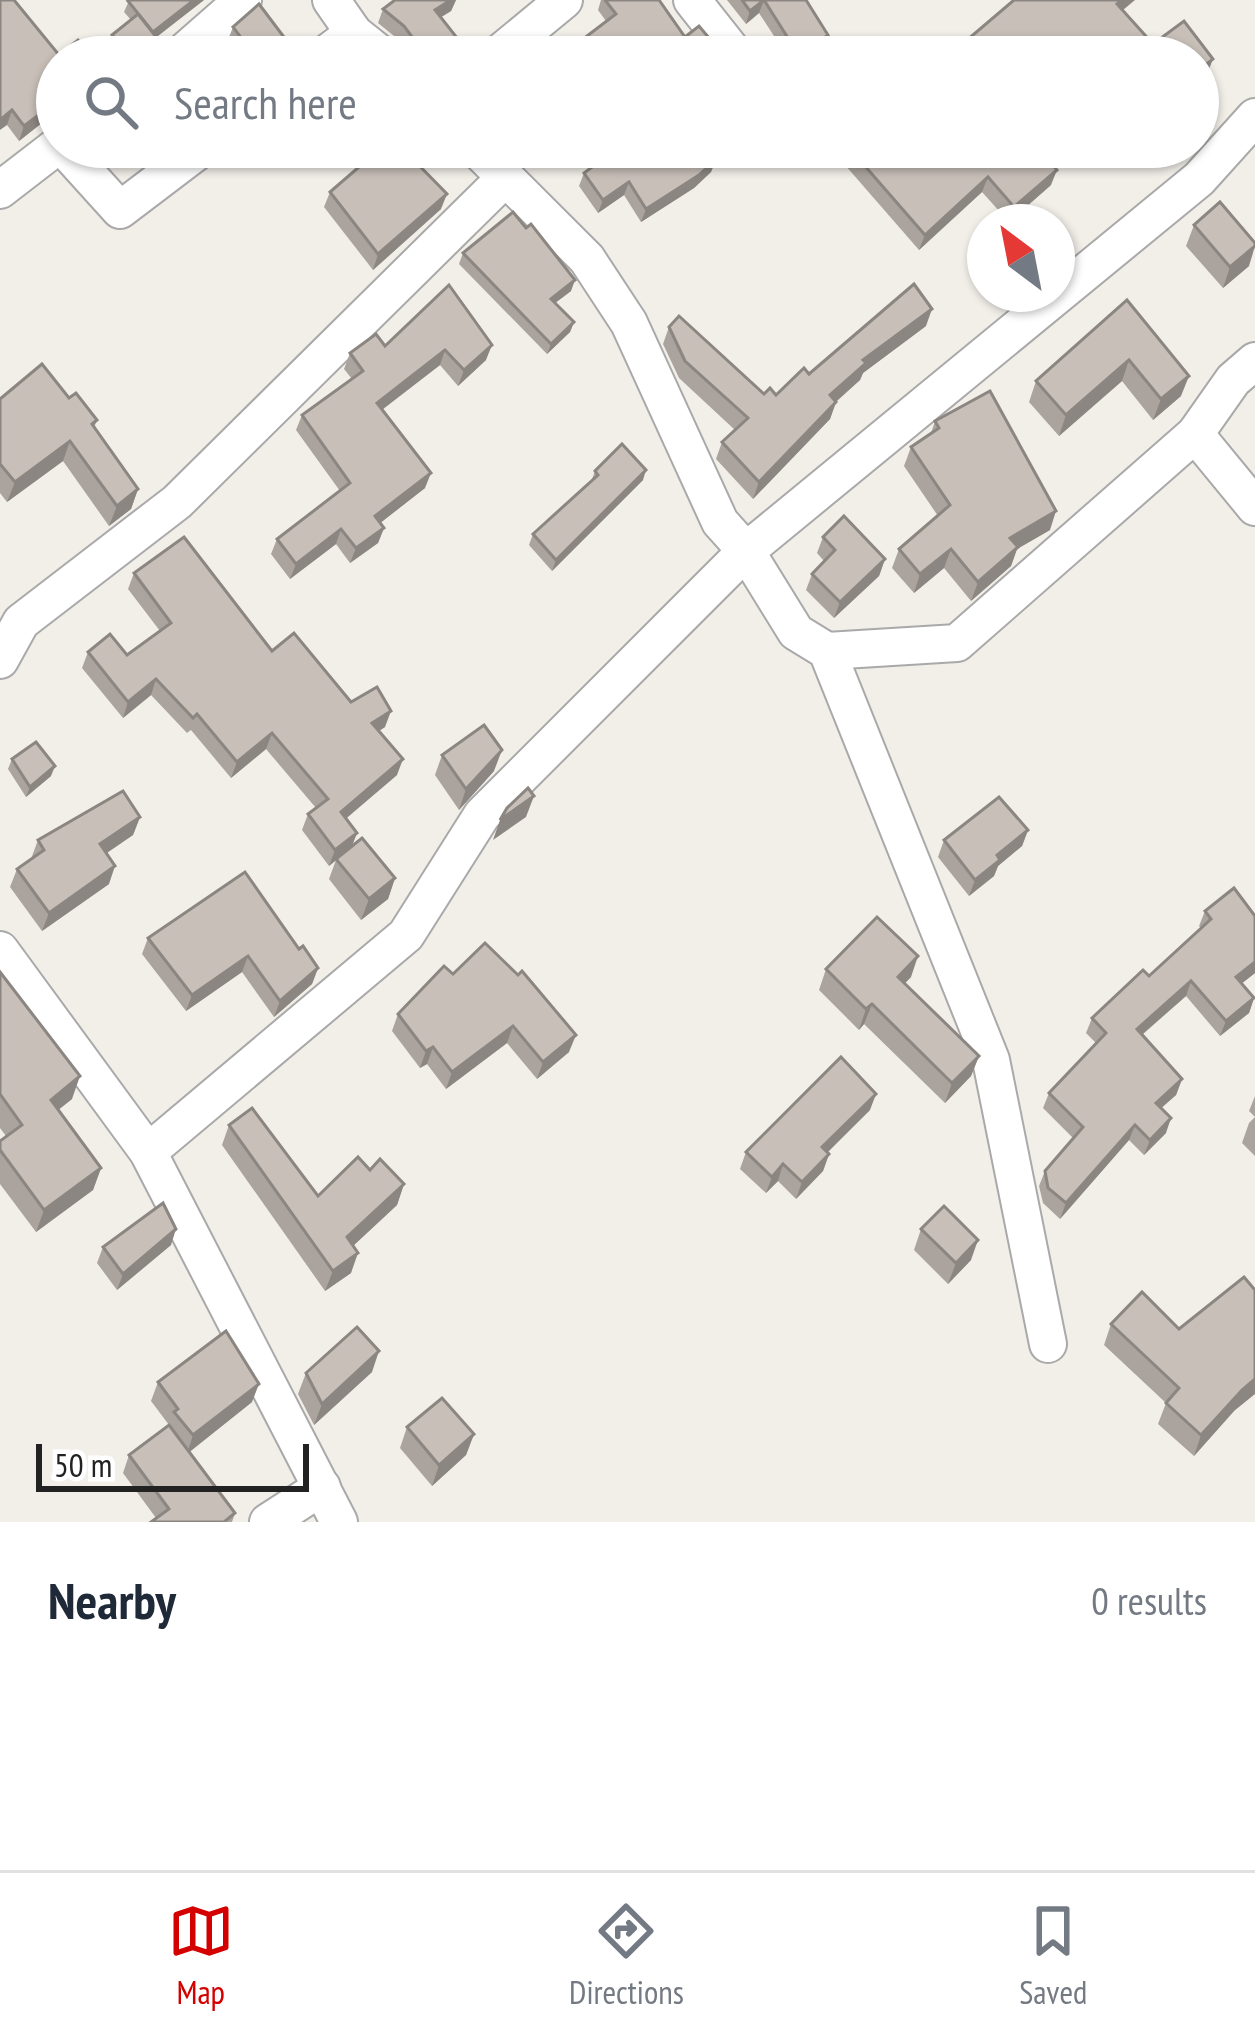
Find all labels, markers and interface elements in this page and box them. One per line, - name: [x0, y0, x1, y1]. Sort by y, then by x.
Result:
- search box: [36, 36, 1219, 168]
- icon: search: [78, 69, 144, 135]
- text: Search here: [174, 73, 357, 131]
- north arrow: [967, 204, 1075, 312]
- scale bar: [36, 1438, 309, 1491]
- text: 50 m: [54, 1443, 112, 1486]
- text: Nearby: [48, 1567, 176, 1633]
- text: 0 results: [1091, 1575, 1207, 1626]
- tab: Map: [168, 1898, 234, 2013]
- tab: Directions: [569, 1898, 684, 2013]
- tab: Saved: [1019, 1898, 1087, 2013]

